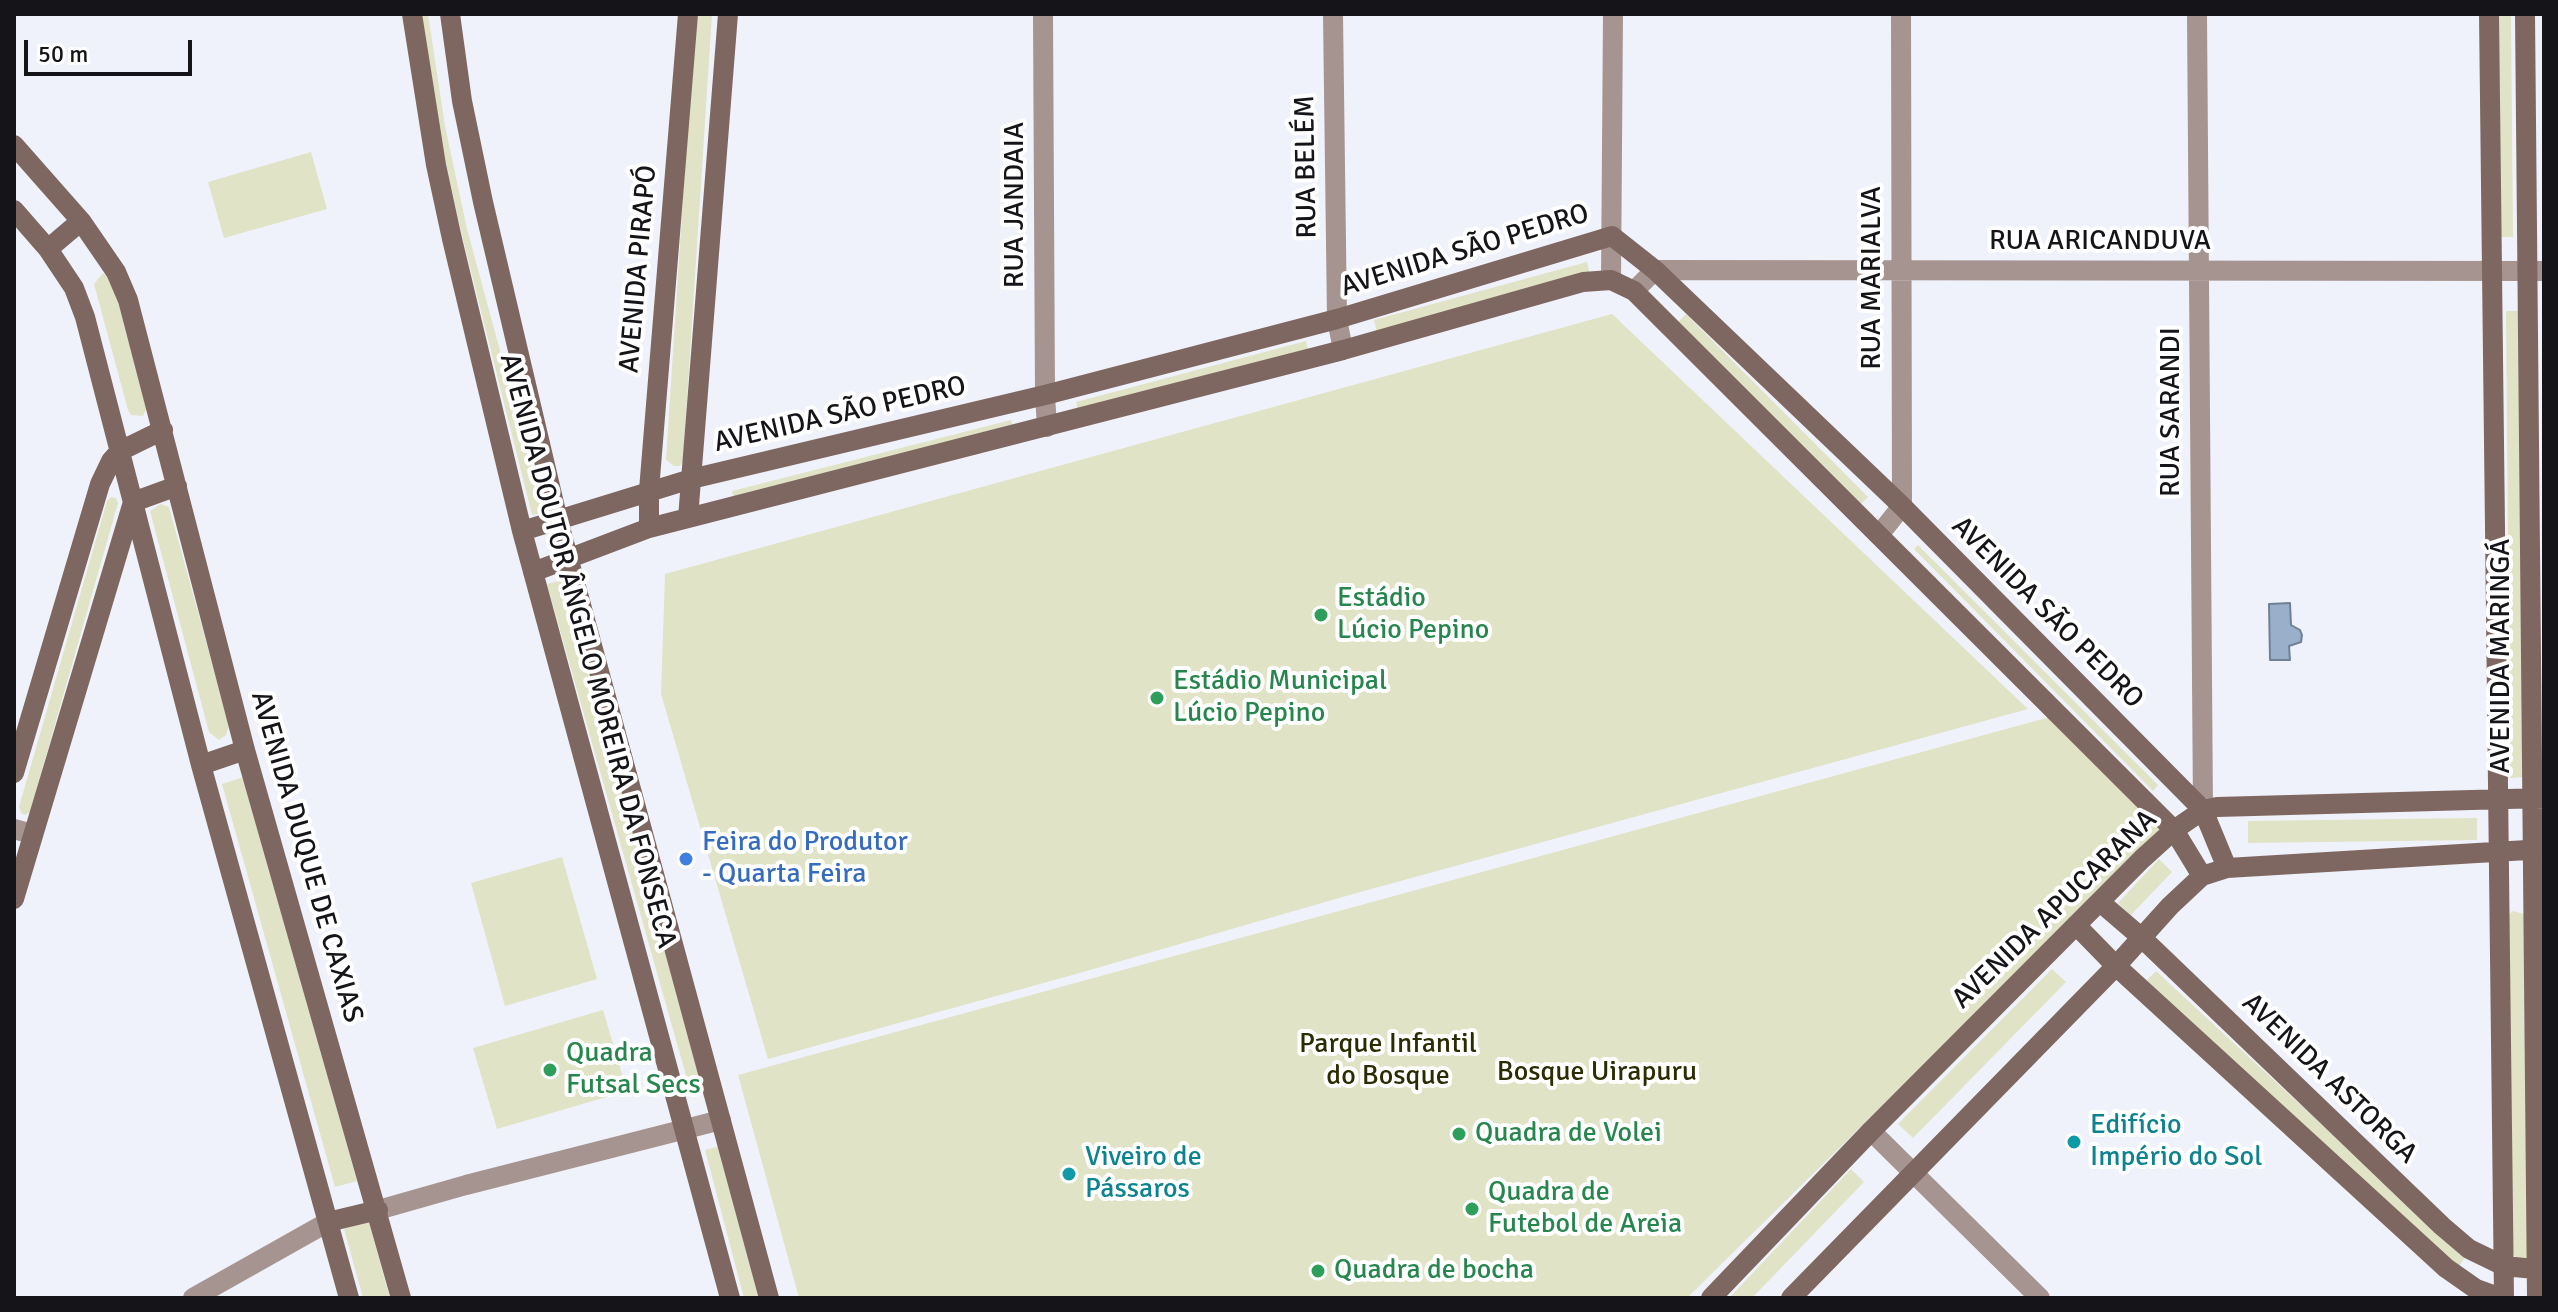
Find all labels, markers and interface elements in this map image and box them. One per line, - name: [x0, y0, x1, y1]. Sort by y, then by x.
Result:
- scale bar: [28, 24, 196, 74]
- text: 50 m: [38, 39, 88, 69]
- street label: RUA BELÉM: [1289, 95, 1325, 239]
- street label: RUA JANDAIA: [999, 122, 1033, 288]
- street label: AVENIDA PIRAPÓ: [613, 164, 665, 374]
- street label: RUA MARIALVA: [1856, 186, 1890, 370]
- street label: AVENIDA SÃO PEDRO: [1337, 197, 1593, 305]
- street label: RUA ARICANDUVA: [1989, 225, 2211, 259]
- street label: RUA SARANDI: [2155, 327, 2189, 497]
- street label: AVENIDA DOUTOR ÂNGELO MOREIRA DA FONSECA: [491, 350, 683, 952]
- street label: AVENIDA SÃO PEDRO: [711, 370, 969, 460]
- street label: AVENIDA SÃO PEDRO: [1944, 510, 2150, 716]
- street label: AVENIDA MARINGÁ: [2485, 539, 2519, 773]
- place label: Estádio Lúcio Pepino: [1337, 582, 1489, 648]
- marker: Estádio Lúcio Pepino: [1312, 606, 1330, 624]
- place label: Estádio Municipal Lúcio Pepino: [1173, 665, 1387, 731]
- street label: AVENIDA DUQUE DE CAXIAS: [243, 687, 369, 1027]
- marker: Estádio Municipal Lúcio Pepino: [1148, 689, 1166, 707]
- street label: AVENIDA APUCARANA: [1946, 804, 2164, 1016]
- place label: Feira do Produtor - Quarta Feira: [702, 826, 908, 892]
- marker: Feira do Produtor - Quarta Feira: [677, 850, 695, 868]
- street label: AVENIDA ASTORGA: [2234, 987, 2424, 1171]
- park label: Parque Infantil do Bosque: [1299, 1028, 1477, 1094]
- place label: Quadra Futsal Secs: [566, 1037, 701, 1103]
- park label: Bosque Uirapuru: [1497, 1056, 1697, 1090]
- marker: Quadra Futsal Secs: [541, 1061, 559, 1079]
- place label: Edifício Império do Sol: [2090, 1109, 2262, 1175]
- place label: Quadra de Volei: [1475, 1117, 1662, 1151]
- marker: Quadra de Volei: [1450, 1125, 1468, 1143]
- marker: Edifício Império do Sol: [2065, 1133, 2083, 1151]
- place label: Viveiro de Pássaros: [1085, 1141, 1202, 1207]
- marker: Viveiro de Pássaros: [1060, 1165, 1078, 1183]
- place label: Quadra de Futebol de Areia: [1488, 1176, 1682, 1242]
- marker: Quadra de Futebol de Areia: [1463, 1200, 1481, 1218]
- place label: Quadra de bocha: [1334, 1254, 1534, 1288]
- marker: Quadra de bocha: [1309, 1262, 1327, 1280]

